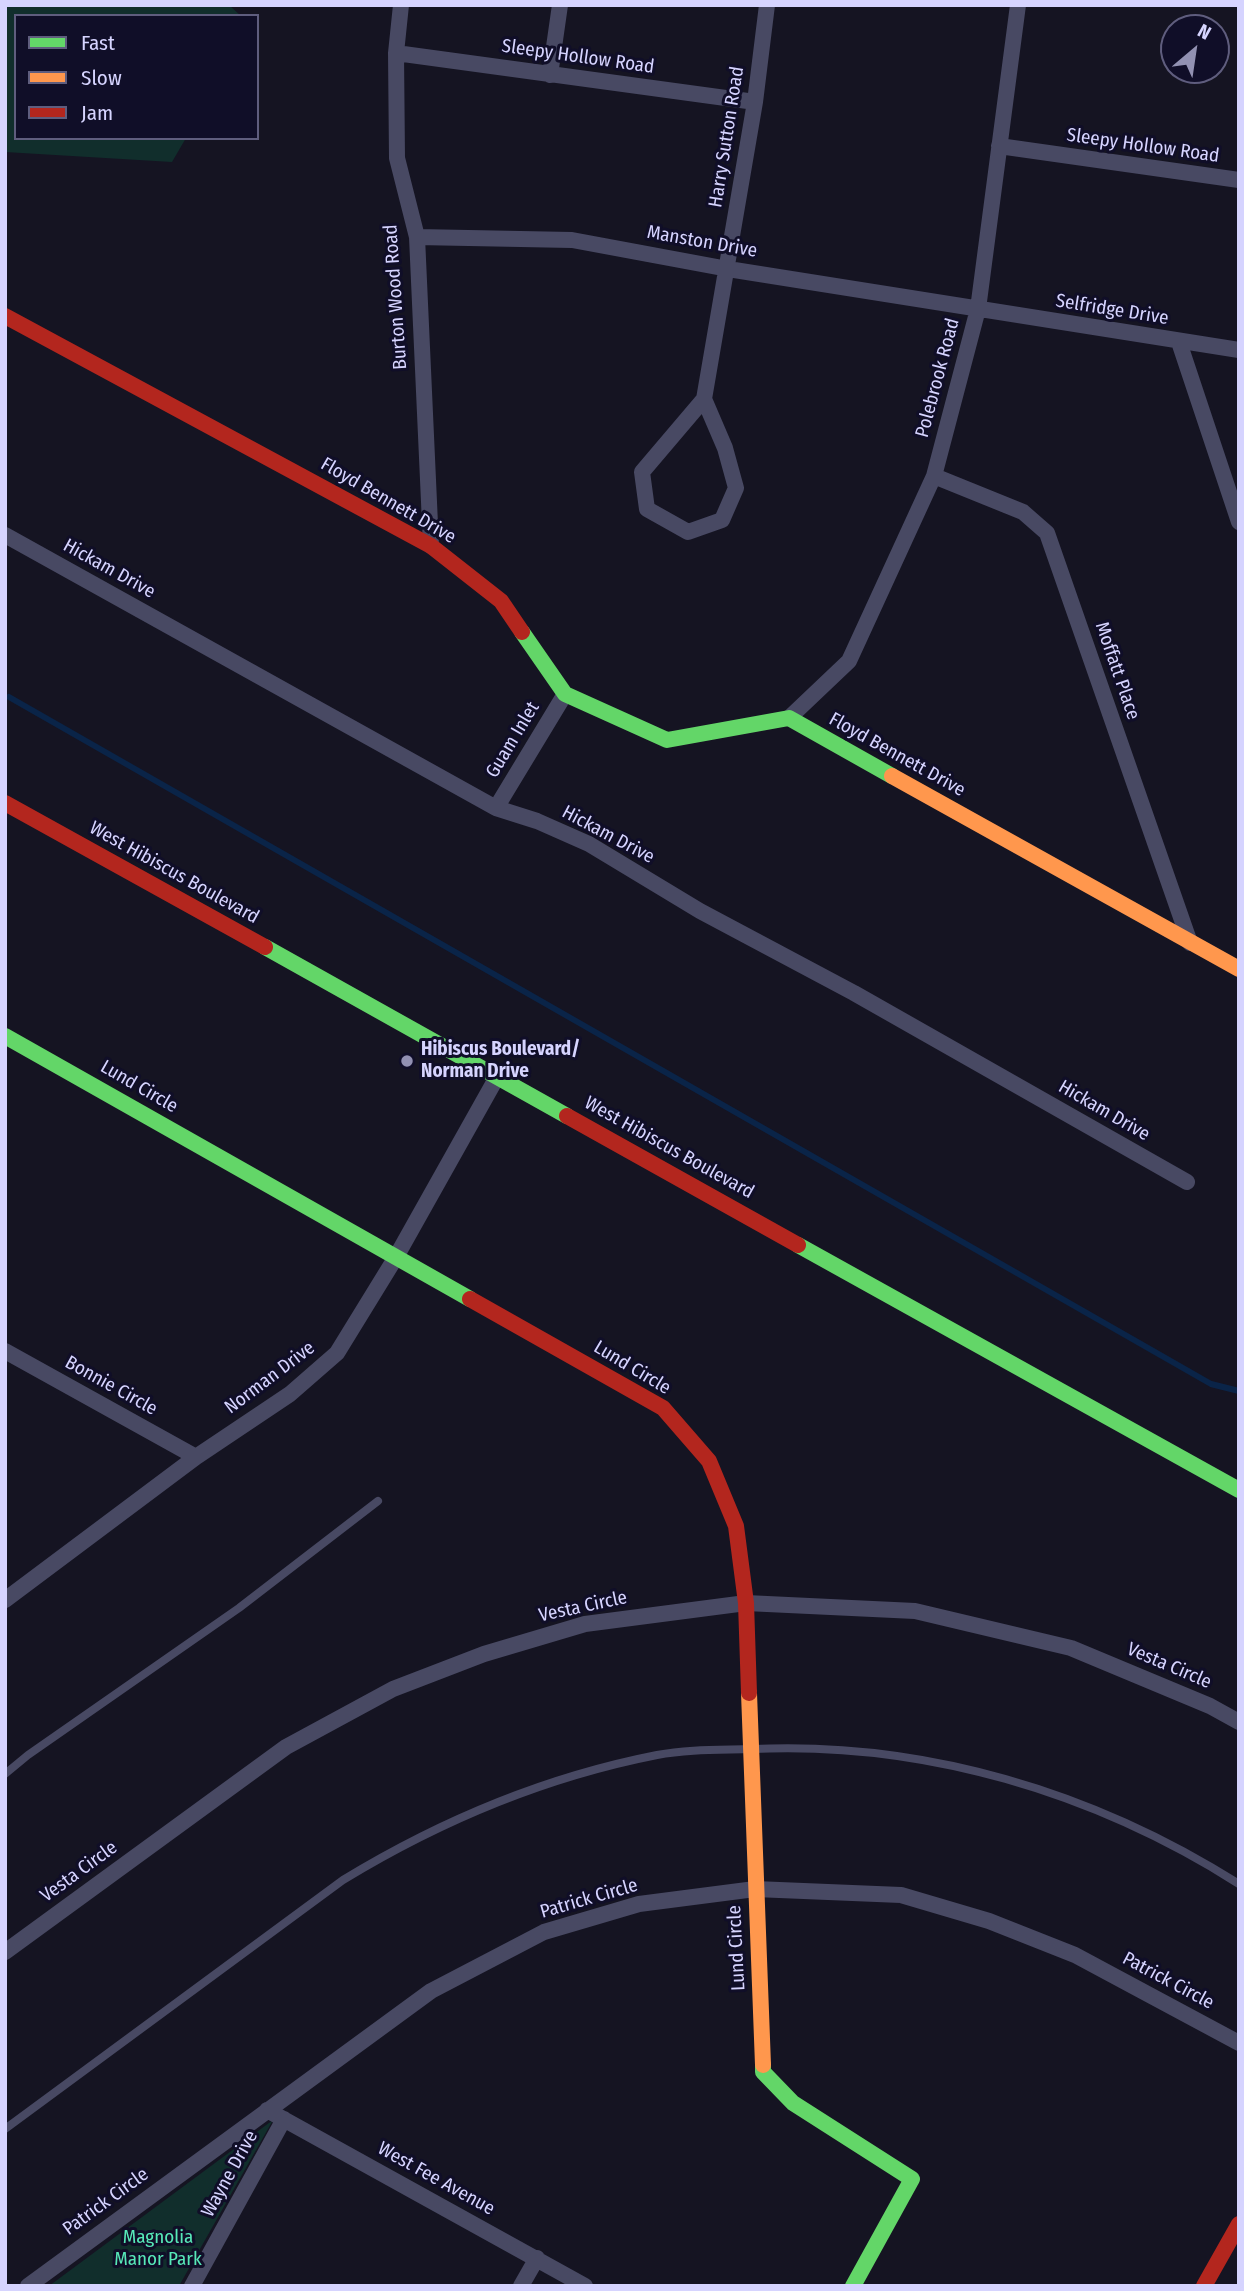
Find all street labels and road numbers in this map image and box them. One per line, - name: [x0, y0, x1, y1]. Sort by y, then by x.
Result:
- street label: Sleepy Hollow Road: [500, 35, 656, 79]
- street label: Harry Sutton Road: [705, 65, 749, 209]
- street label: Sleepy Hollow Road: [1065, 124, 1221, 168]
- street label: Manston Drive: [645, 221, 759, 263]
- street label: Burton Wood Road: [380, 224, 412, 370]
- street label: Selfridge Drive: [1054, 290, 1170, 330]
- street label: Polebrook Road: [911, 316, 965, 440]
- street label: Floyd Bennett Drive: [316, 453, 460, 549]
- street label: Hickam Drive: [59, 534, 159, 604]
- street label: Moffatt Place: [1090, 619, 1144, 723]
- street label: Guam Inlet: [481, 698, 545, 782]
- street label: Floyd Bennett Drive: [825, 708, 969, 802]
- street label: Hickam Drive: [558, 801, 658, 869]
- street label: West Hibiscus Boulevard: [85, 817, 263, 929]
- street label: Lund Circle: [96, 1056, 182, 1118]
- street label: Hickam Drive: [1054, 1076, 1154, 1146]
- street label: West Hibiscus Boulevard: [580, 1092, 758, 1204]
- street label: Lund Circle: [589, 1336, 675, 1400]
- street label: Norman Drive: [221, 1337, 319, 1419]
- street label: Bonnie Circle: [61, 1351, 161, 1421]
- street label: Vesta Circle: [537, 1587, 629, 1627]
- street label: Vesta Circle: [1123, 1638, 1215, 1694]
- street label: Vesta Circle: [36, 1836, 122, 1908]
- street label: Patrick Circle: [538, 1874, 640, 1924]
- street label: Lund Circle: [723, 1905, 751, 1991]
- street label: Patrick Circle: [1118, 1947, 1218, 2015]
- street label: Wayne Drive: [197, 2127, 263, 2221]
- street label: West Fee Avenue: [374, 2137, 498, 2221]
- street label: Patrick Circle: [59, 2163, 153, 2241]

